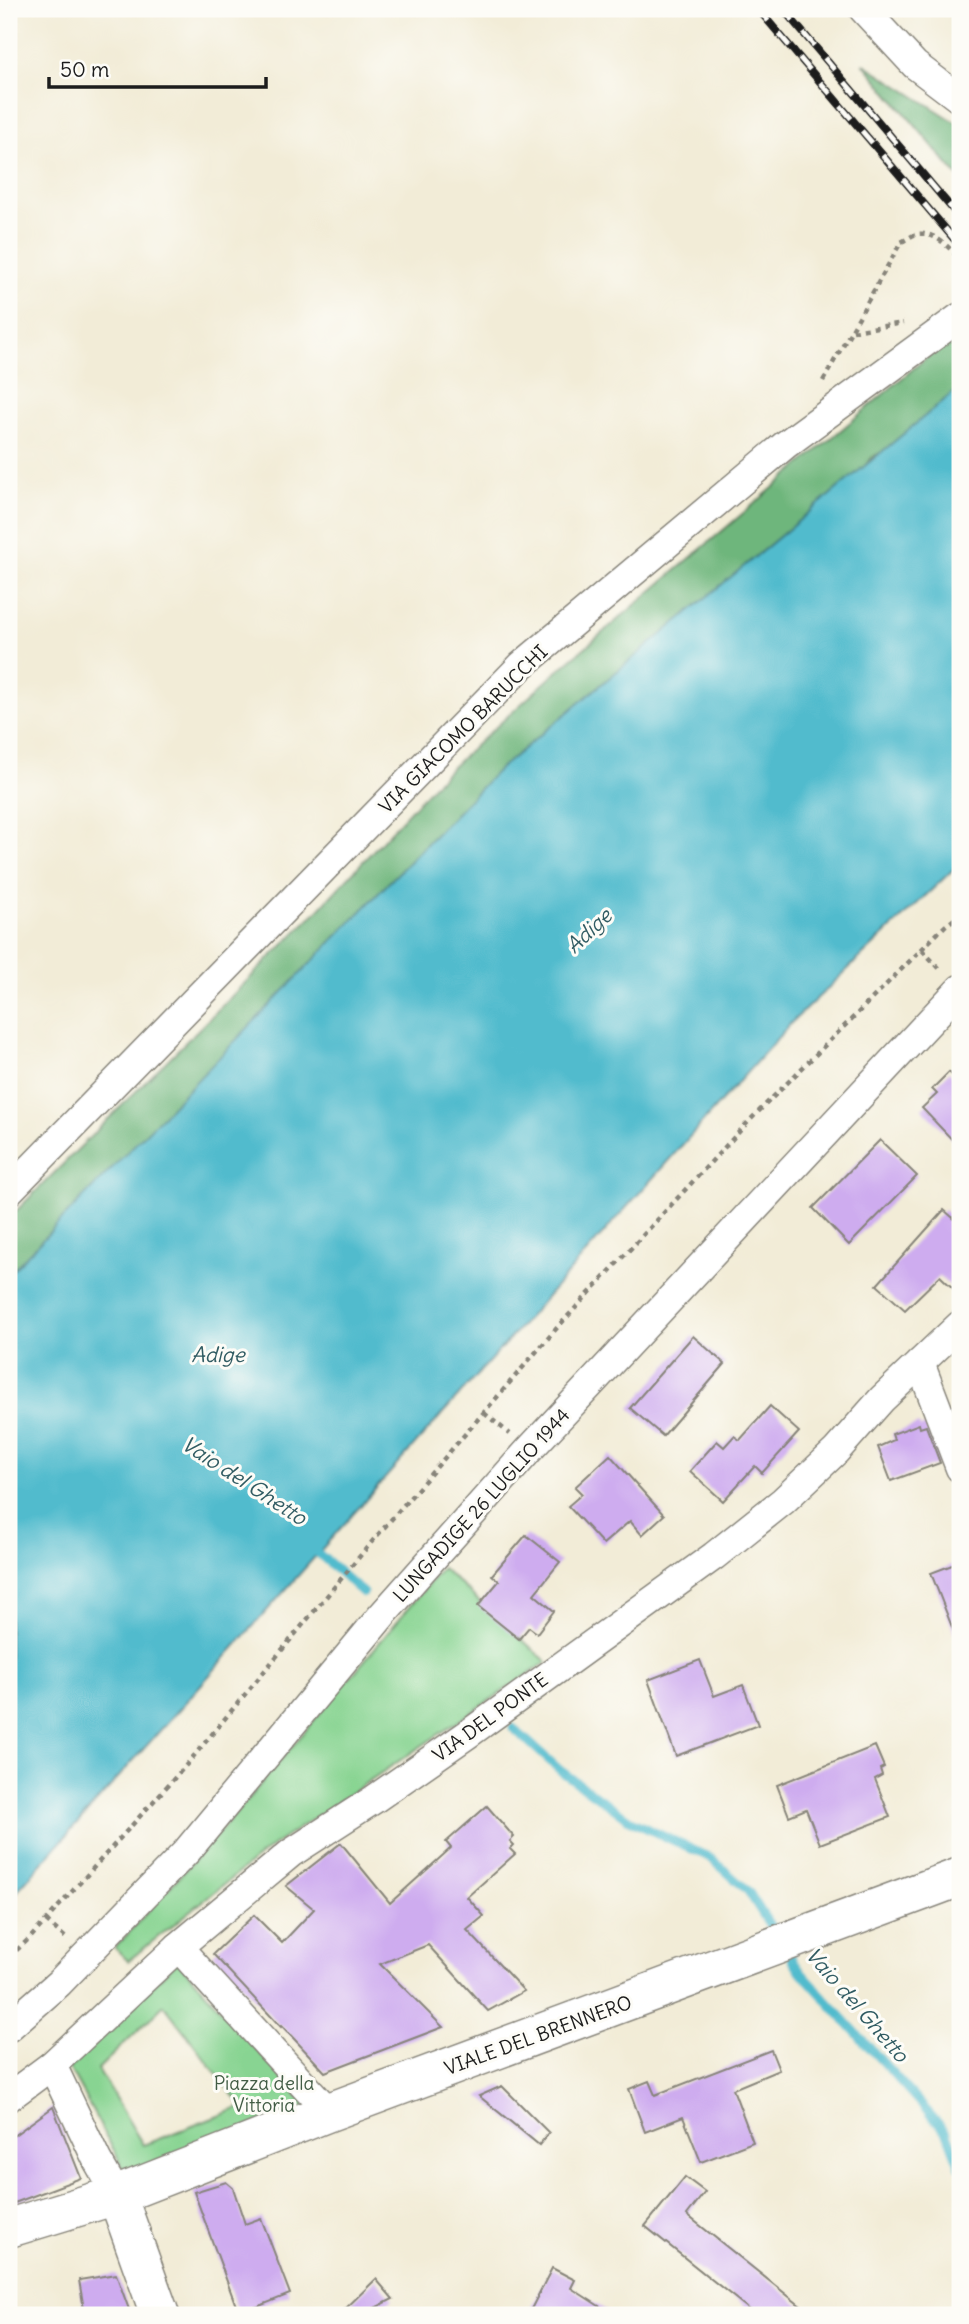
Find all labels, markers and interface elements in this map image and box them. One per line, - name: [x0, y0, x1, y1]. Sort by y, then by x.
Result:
- scale bar: [49, 46, 266, 90]
- text: 50 m: [60, 56, 109, 83]
- street label: VIA GIACOMO BARUCCHI: [374, 640, 552, 818]
- water label: Adige: [560, 901, 619, 959]
- water label: Adige: [191, 1341, 246, 1368]
- street label: LUNGADIGE 26 LUGLIO 1944: [388, 1403, 574, 1607]
- water label: Vaio del Ghetto: [177, 1430, 313, 1532]
- street label: VIA DEL PONTE: [428, 1667, 552, 1767]
- water label: Vaio del Ghetto: [800, 1942, 915, 2069]
- street label: VIALE DEL BRENNERO: [441, 1990, 635, 2080]
- park label: Piazza della Vittoria: [214, 2071, 314, 2117]

